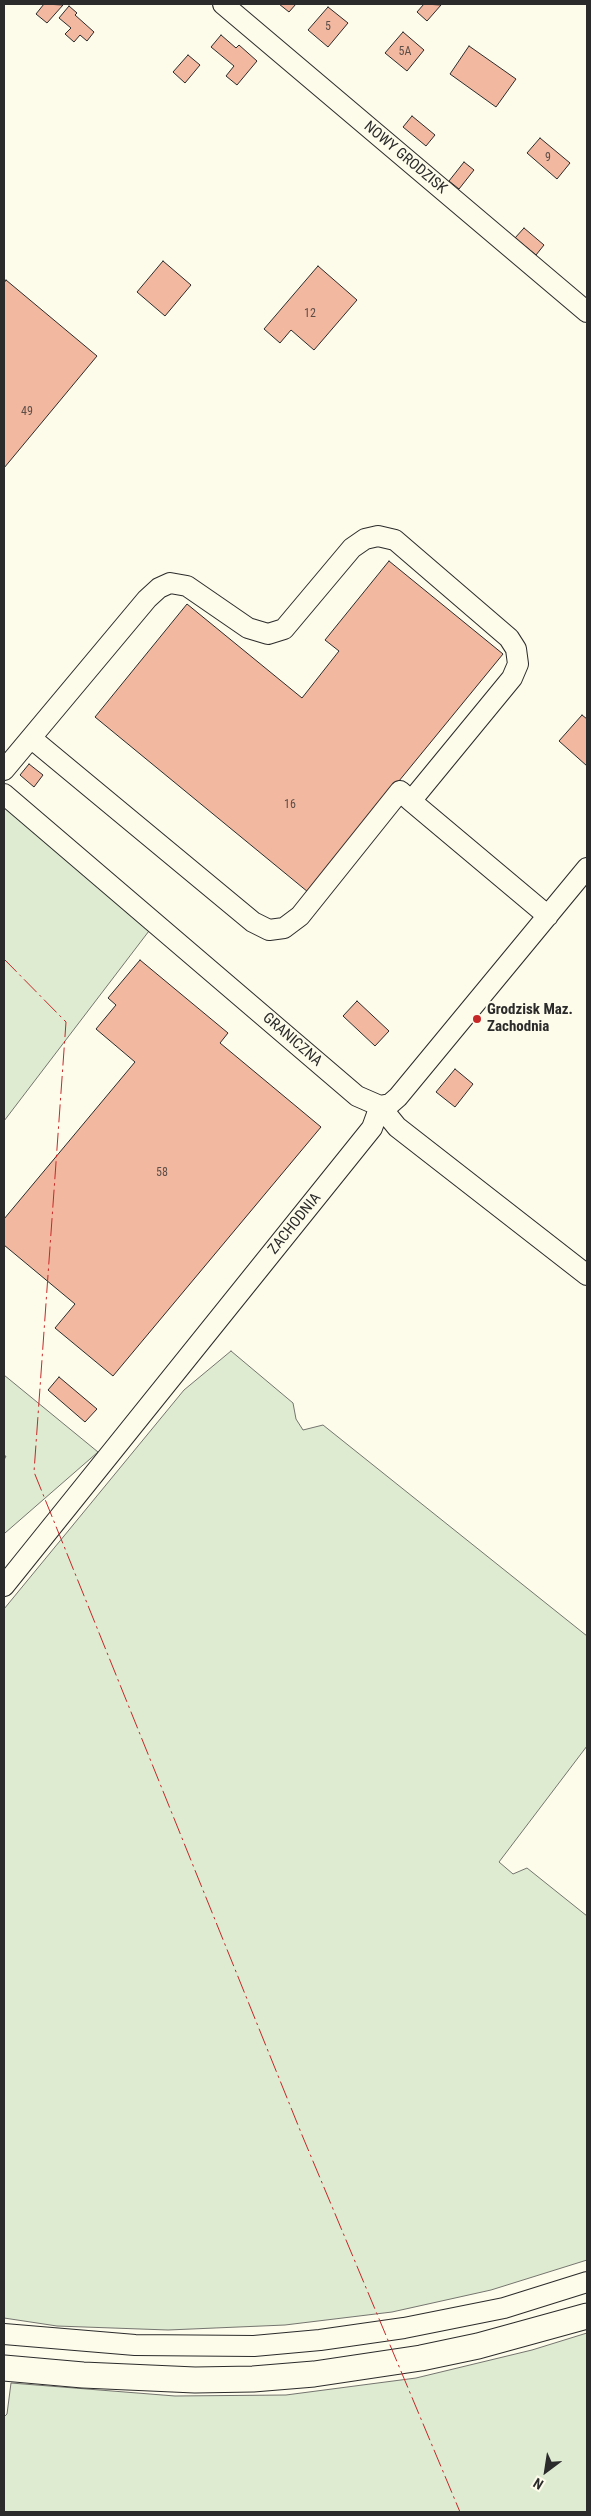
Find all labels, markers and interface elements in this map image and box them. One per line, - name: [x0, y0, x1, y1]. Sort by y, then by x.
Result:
- house number: 5: [325, 20, 331, 34]
- house number: 5A: [399, 45, 411, 59]
- street label: NOWY GRODZISK: [360, 118, 450, 198]
- house number: 9: [545, 151, 551, 165]
- house number: 12: [304, 307, 316, 321]
- house number: 49: [21, 405, 33, 419]
- house number: 16: [284, 798, 296, 812]
- place label: Grodzisk Maz. Zachodnia: [487, 1001, 573, 1036]
- street label: GRANICZNA: [259, 1009, 325, 1071]
- marker: Grodzisk Maz. Zachodnia: [471, 1013, 483, 1025]
- house number: 58: [156, 1166, 168, 1180]
- street label: ZACHODNIA: [265, 1190, 325, 1258]
- north arrow: [521, 2446, 571, 2496]
- text: N: [530, 2475, 546, 2493]

